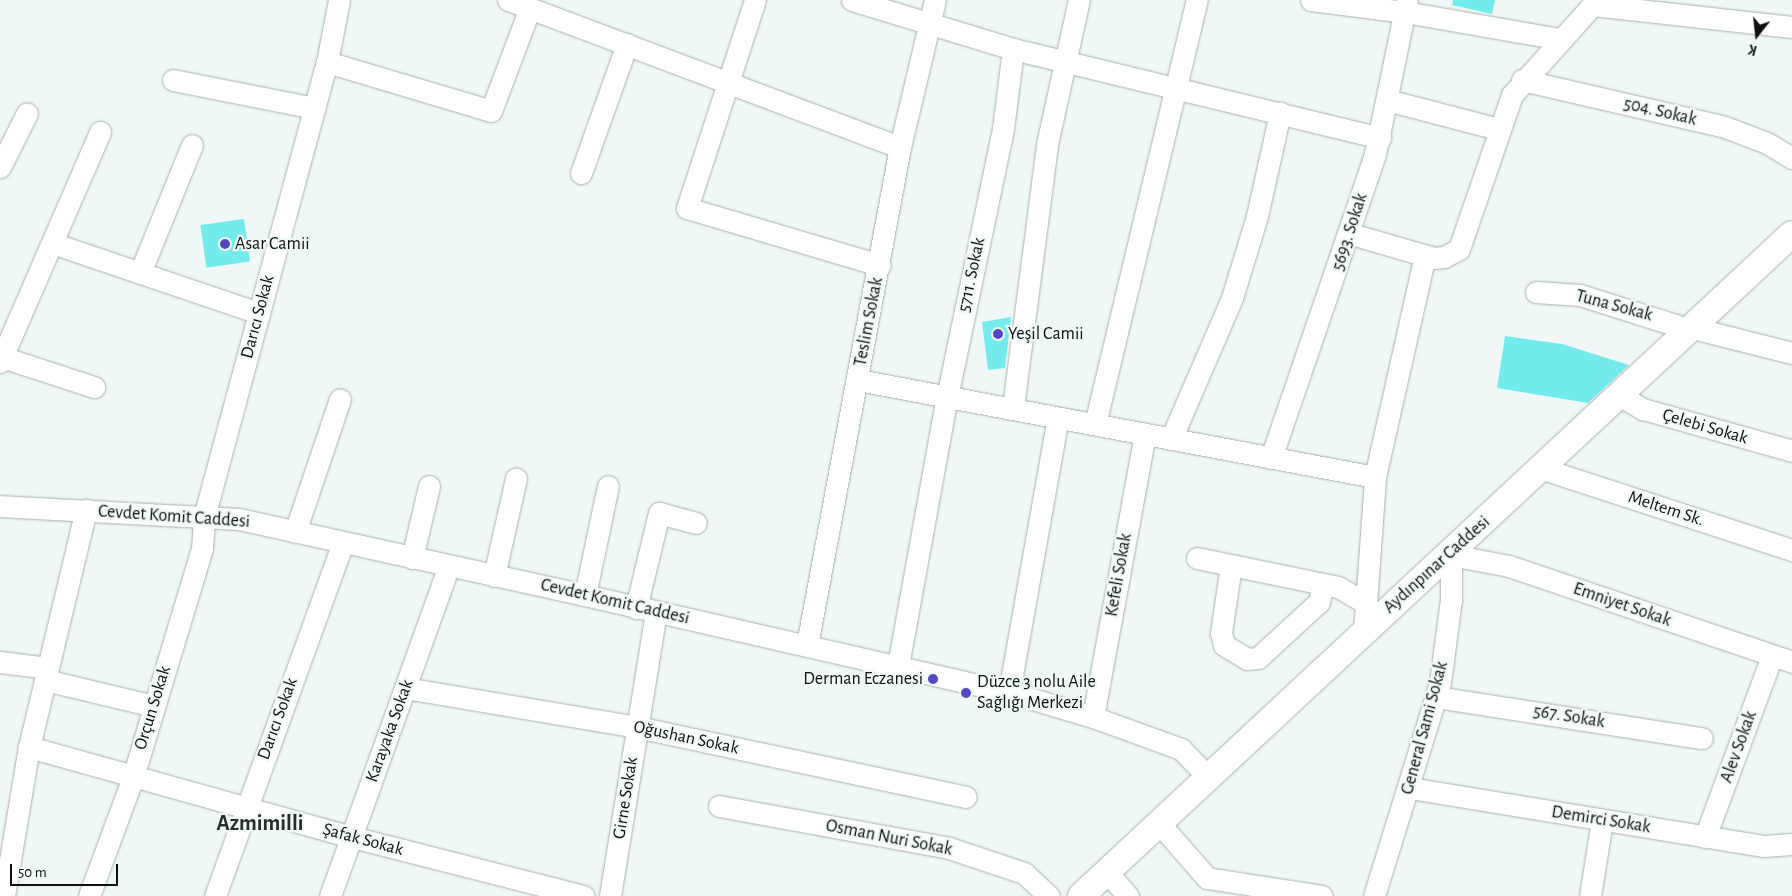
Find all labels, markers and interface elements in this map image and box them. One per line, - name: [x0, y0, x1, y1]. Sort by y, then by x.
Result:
- north arrow: [1732, 10, 1782, 60]
- text: K: [1747, 42, 1759, 57]
- street label: 504. Sokak: [1621, 93, 1699, 131]
- street label: 5693. Sokak: [1327, 190, 1373, 274]
- place label: Asar Camii: [235, 233, 310, 255]
- street label: 5711. Sokak: [954, 236, 990, 314]
- marker: Asar Camii: [219, 238, 231, 250]
- street label: Darıcı Sokak: [236, 273, 280, 361]
- street label: Teslim Sokak: [850, 276, 888, 368]
- street label: Tuna Sokak: [1573, 285, 1655, 327]
- place label: Yeşil Camii: [1008, 323, 1084, 345]
- marker: Yeşil Camii: [992, 328, 1004, 340]
- street label: Çelebi Sokak: [1660, 404, 1750, 450]
- street label: Meltem Sk.: [1625, 487, 1707, 531]
- street label: Cevdet Komit Caddesi: [97, 501, 251, 533]
- street label: Aydınpınar Caddesi: [1379, 512, 1495, 618]
- street label: Kefeli Sokak: [1101, 532, 1137, 618]
- street label: Cevdet Komit Caddesi: [538, 574, 692, 630]
- street label: Emniyet Sokak: [1570, 578, 1674, 632]
- street label: General Sami Sokak: [1397, 659, 1453, 797]
- street label: Orçun Sokak: [130, 663, 176, 753]
- place label: Derman Eczanesi: [803, 668, 923, 690]
- place label: Düzce 3 nolu Aile Sağlığı Merkezi: [977, 672, 1096, 714]
- marker: Derman Eczanesi: [927, 673, 939, 685]
- street label: Darıcı Sokak: [253, 675, 303, 763]
- street label: Karayaka Sokak: [361, 677, 419, 785]
- marker: Düzce 3 nolu Aile Sağlığı Merkezi: [959, 686, 973, 700]
- street label: 567. Sokak: [1532, 701, 1606, 733]
- street label: Alev Sokak: [1716, 708, 1762, 786]
- street label: Oğushan Sokak: [631, 716, 741, 760]
- street label: Girne Sokak: [609, 755, 643, 841]
- street label: Demirci Sokak: [1550, 802, 1652, 838]
- district label: Azmimilli: [217, 811, 303, 837]
- street label: Osman Nuri Sokak: [824, 815, 954, 861]
- street label: Şafak Sokak: [320, 819, 406, 861]
- scale bar: [12, 854, 120, 886]
- text: 50 m: [18, 865, 47, 880]

